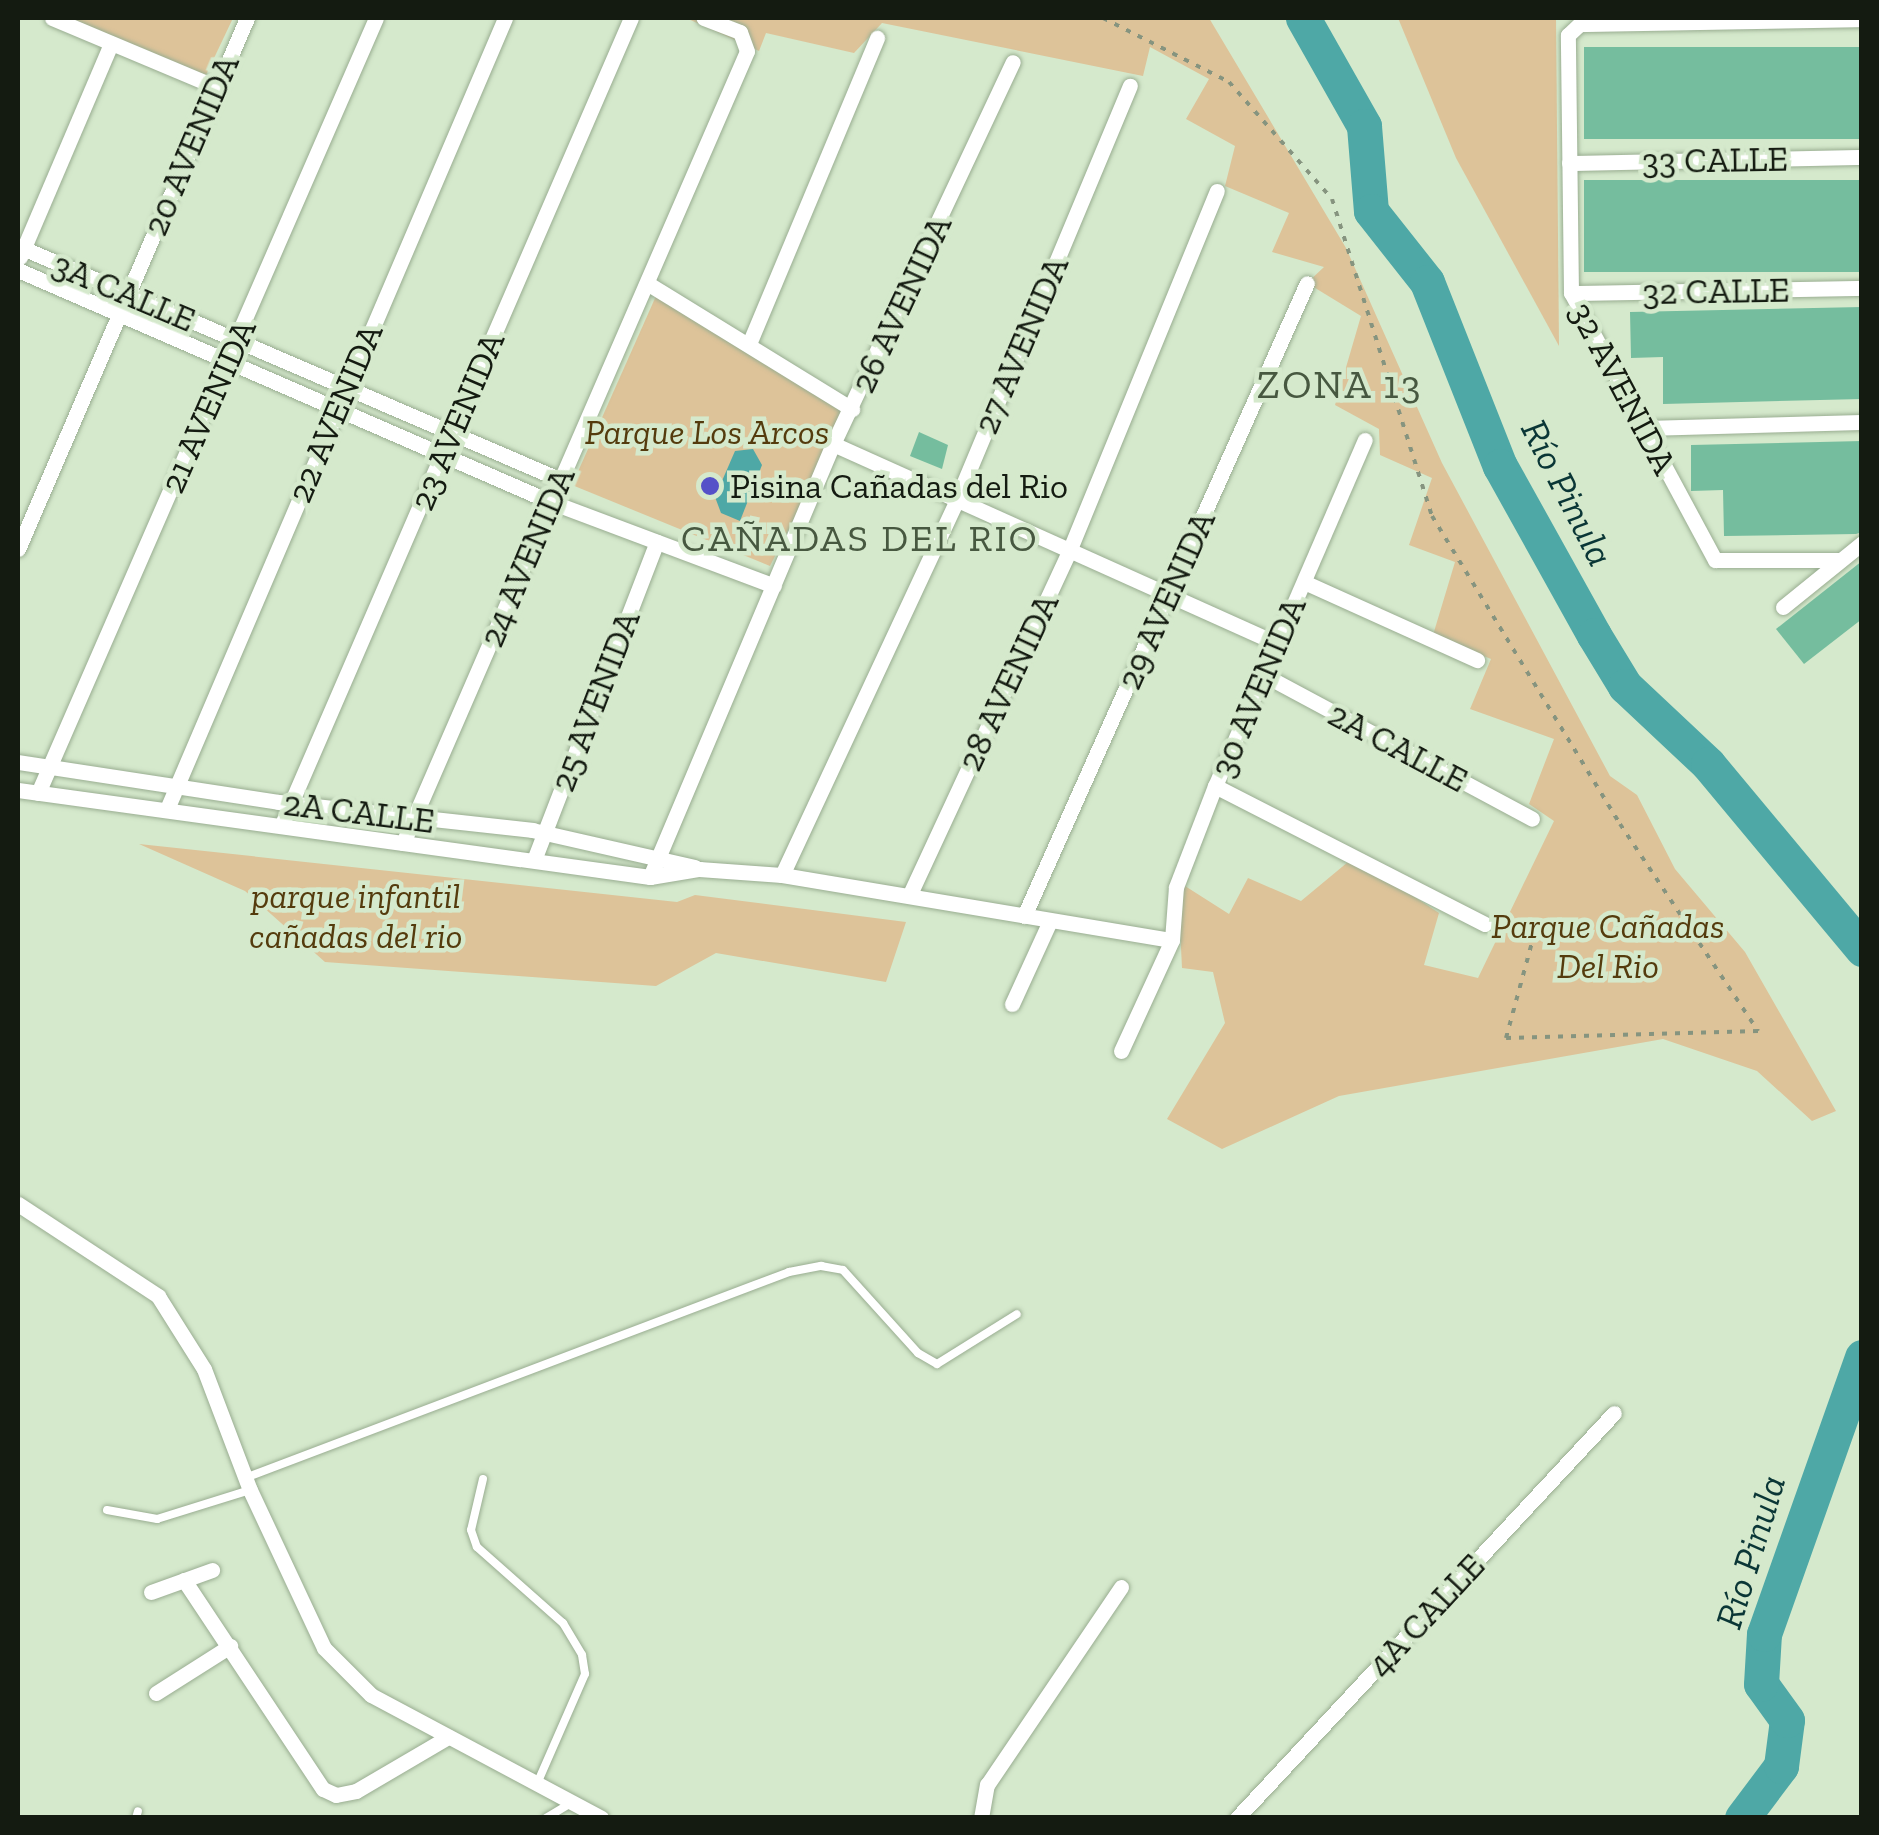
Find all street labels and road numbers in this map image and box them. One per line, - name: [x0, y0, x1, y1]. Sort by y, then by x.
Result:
- street label: 20 AVENIDA: [134, 48, 248, 242]
- street label: 33 CALLE: [1642, 138, 1788, 182]
- street label: 26 AVENIDA: [841, 208, 961, 400]
- street label: 3A CALLE: [46, 243, 202, 341]
- street label: 27 AVENIDA: [965, 250, 1077, 440]
- street label: 32 CALLE: [1642, 269, 1790, 313]
- street label: 32 AVENIDA: [1560, 294, 1686, 482]
- street label: 21 AVENIDA: [151, 312, 265, 500]
- street label: 22 AVENIDA: [278, 317, 392, 509]
- street label: 23 AVENIDA: [401, 325, 513, 517]
- street label: 24 AVENIDA: [470, 461, 584, 653]
- street label: 29 AVENIDA: [1108, 504, 1224, 696]
- street label: 28 AVENIDA: [948, 586, 1068, 778]
- street label: 30 AVENIDA: [1201, 590, 1315, 784]
- street label: 25 AVENIDA: [541, 604, 649, 798]
- street label: 2A CALLE: [1321, 693, 1475, 801]
- street label: 2A CALLE: [281, 782, 437, 842]
- street label: 4A CALLE: [1358, 1545, 1494, 1685]

